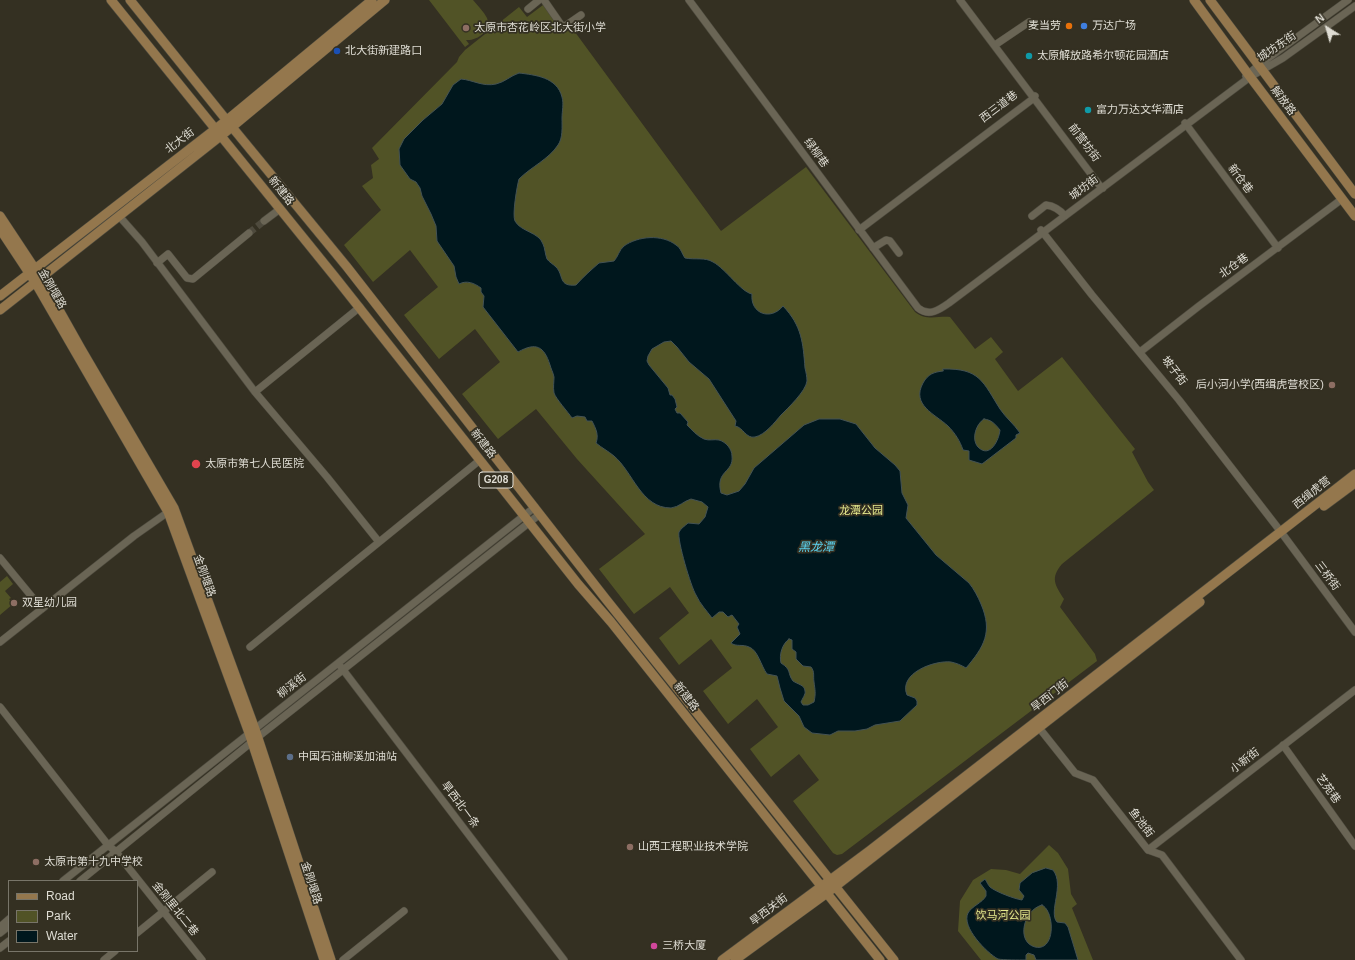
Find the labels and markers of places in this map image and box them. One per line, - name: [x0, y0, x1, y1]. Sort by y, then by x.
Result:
- place label: 麦当劳: [1028, 19, 1061, 33]
- place label: 万达广场: [1092, 19, 1136, 33]
- place label: 太原市杏花岭区北大街小学: [474, 21, 606, 35]
- marker: 麦当劳: [1064, 21, 1074, 31]
- marker: 万达广场: [1079, 21, 1089, 31]
- marker: 太原市杏花岭区北大街小学: [461, 23, 471, 33]
- place label: 北大街新建路口: [345, 44, 422, 58]
- marker: 北大街新建路口: [332, 46, 342, 56]
- place label: 太原解放路希尔顿花园酒店: [1037, 49, 1169, 63]
- marker: 太原解放路希尔顿花园酒店: [1024, 51, 1034, 61]
- place label: 富力万达文华酒店: [1096, 103, 1184, 117]
- marker: 富力万达文华酒店: [1083, 105, 1093, 115]
- place label: 后小河小学(西缉虎营校区): [1196, 378, 1324, 392]
- marker: 后小河小学(西缉虎营校区): [1327, 380, 1337, 390]
- place label: 太原市第七人民医院: [205, 457, 304, 471]
- marker: 太原市第七人民医院: [190, 458, 202, 470]
- place label: 双星幼儿园: [22, 596, 77, 610]
- marker: 双星幼儿园: [9, 598, 19, 608]
- place label: 中国石油柳溪加油站: [298, 750, 397, 764]
- marker: 中国石油柳溪加油站: [285, 752, 295, 762]
- place label: 山西工程职业技术学院: [638, 840, 748, 854]
- marker: 山西工程职业技术学院: [625, 842, 635, 852]
- place label: 太原市第十九中学校: [44, 855, 143, 869]
- marker: 太原市第十九中学校: [31, 857, 41, 867]
- place label: 三桥大厦: [662, 939, 706, 953]
- marker: 三桥大厦: [649, 941, 659, 951]

